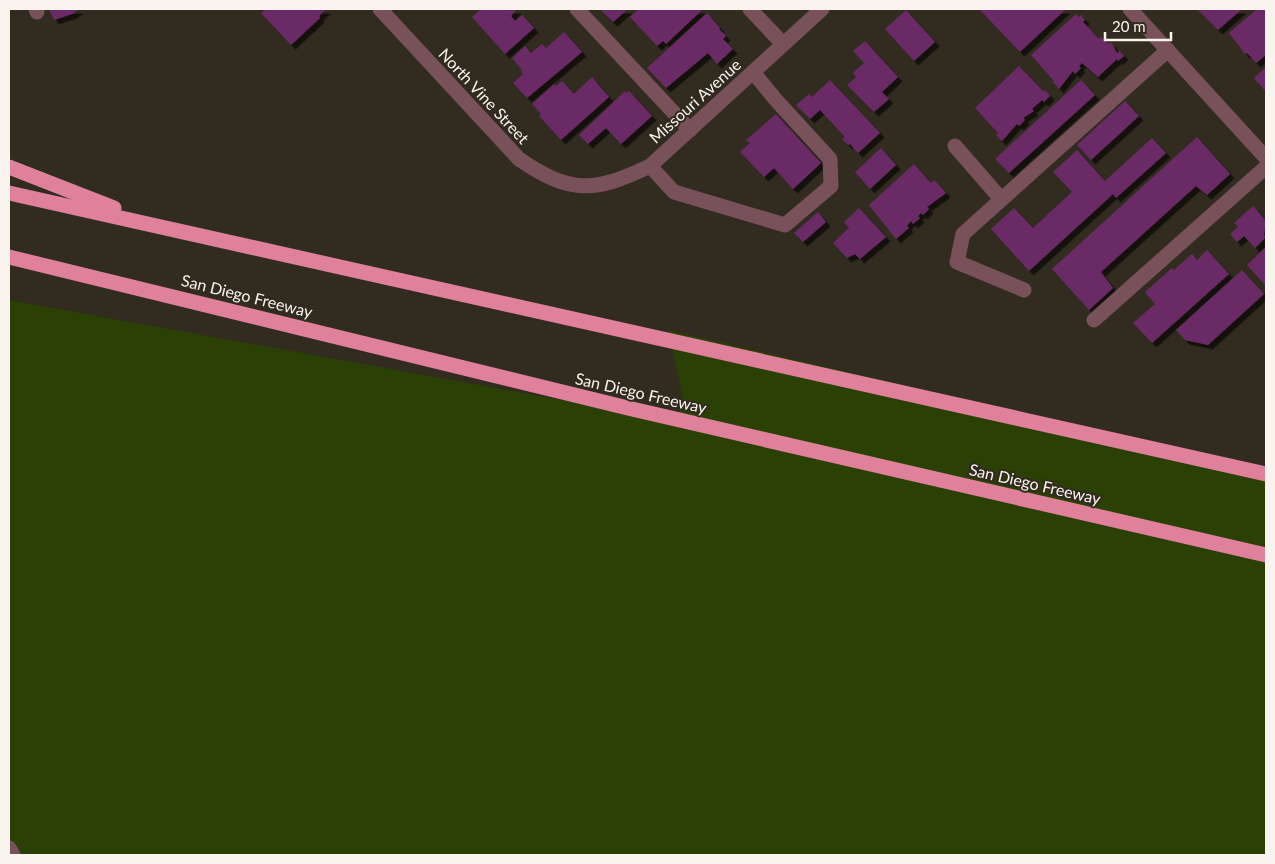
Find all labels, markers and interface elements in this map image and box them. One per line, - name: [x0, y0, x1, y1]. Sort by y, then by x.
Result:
- scale bar: [1105, 10, 1171, 42]
- text: 20 m: [1112, 17, 1146, 35]
- street label: North Vine Street: [435, 44, 534, 147]
- street label: Missouri Avenue: [645, 55, 744, 147]
- street label: San Diego Freeway: [180, 270, 315, 321]
- street label: San Diego Freeway: [574, 368, 709, 417]
- street label: San Diego Freeway: [968, 459, 1103, 508]

